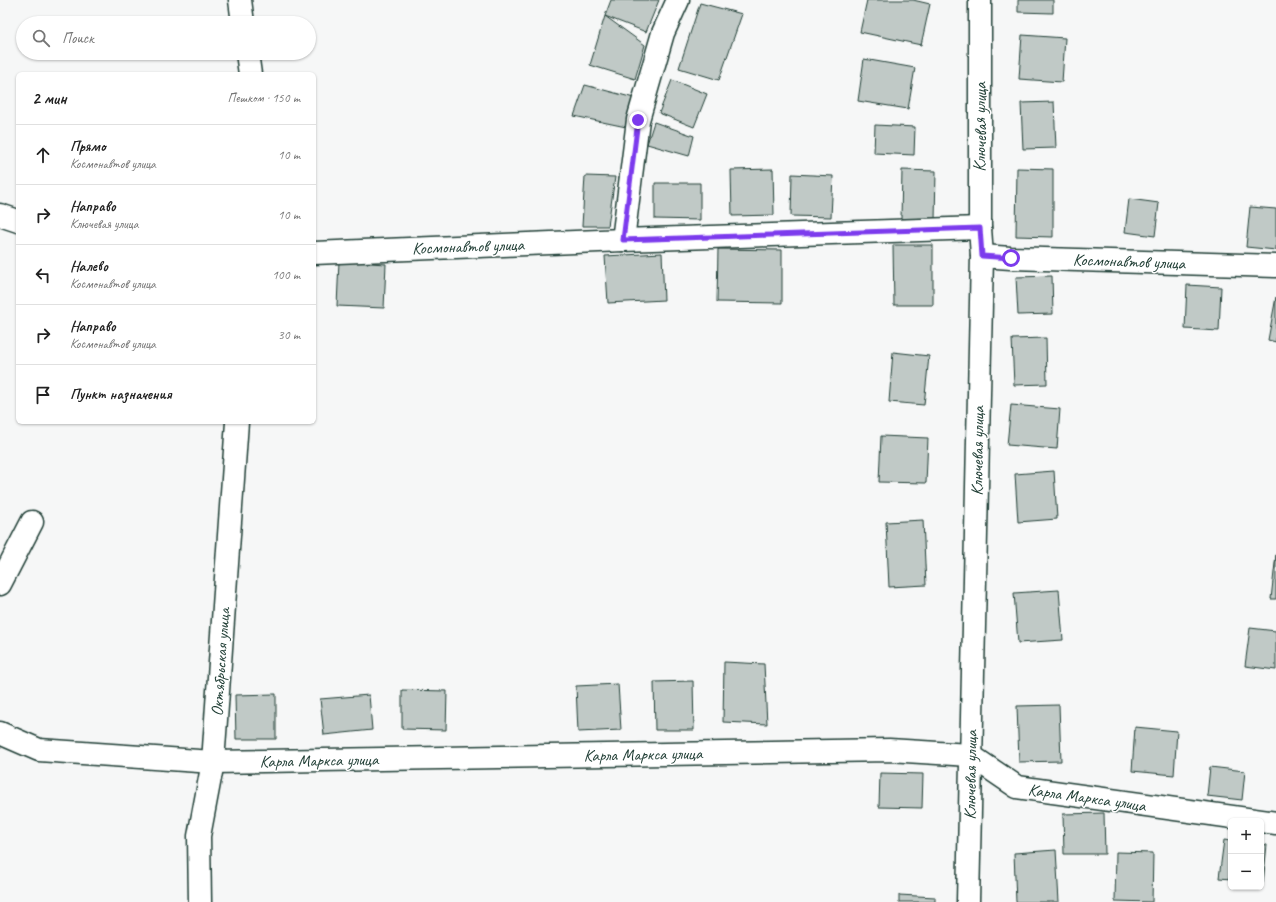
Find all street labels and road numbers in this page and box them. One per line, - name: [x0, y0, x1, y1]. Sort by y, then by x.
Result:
- street label: Ключевая улица: [970, 81, 991, 172]
- street label: Космонавтов улица: [412, 234, 526, 259]
- street label: Космонавтов улица: [1073, 249, 1187, 274]
- street label: Ключевая улица: [966, 405, 989, 496]
- street label: Октябрьская улица: [206, 605, 235, 717]
- street label: Ключевая улица: [959, 729, 982, 820]
- street label: Карла Маркса улица: [583, 743, 704, 766]
- street label: Карла Маркса улица: [259, 749, 380, 772]
- street label: Карла Маркса улица: [1027, 779, 1149, 816]

